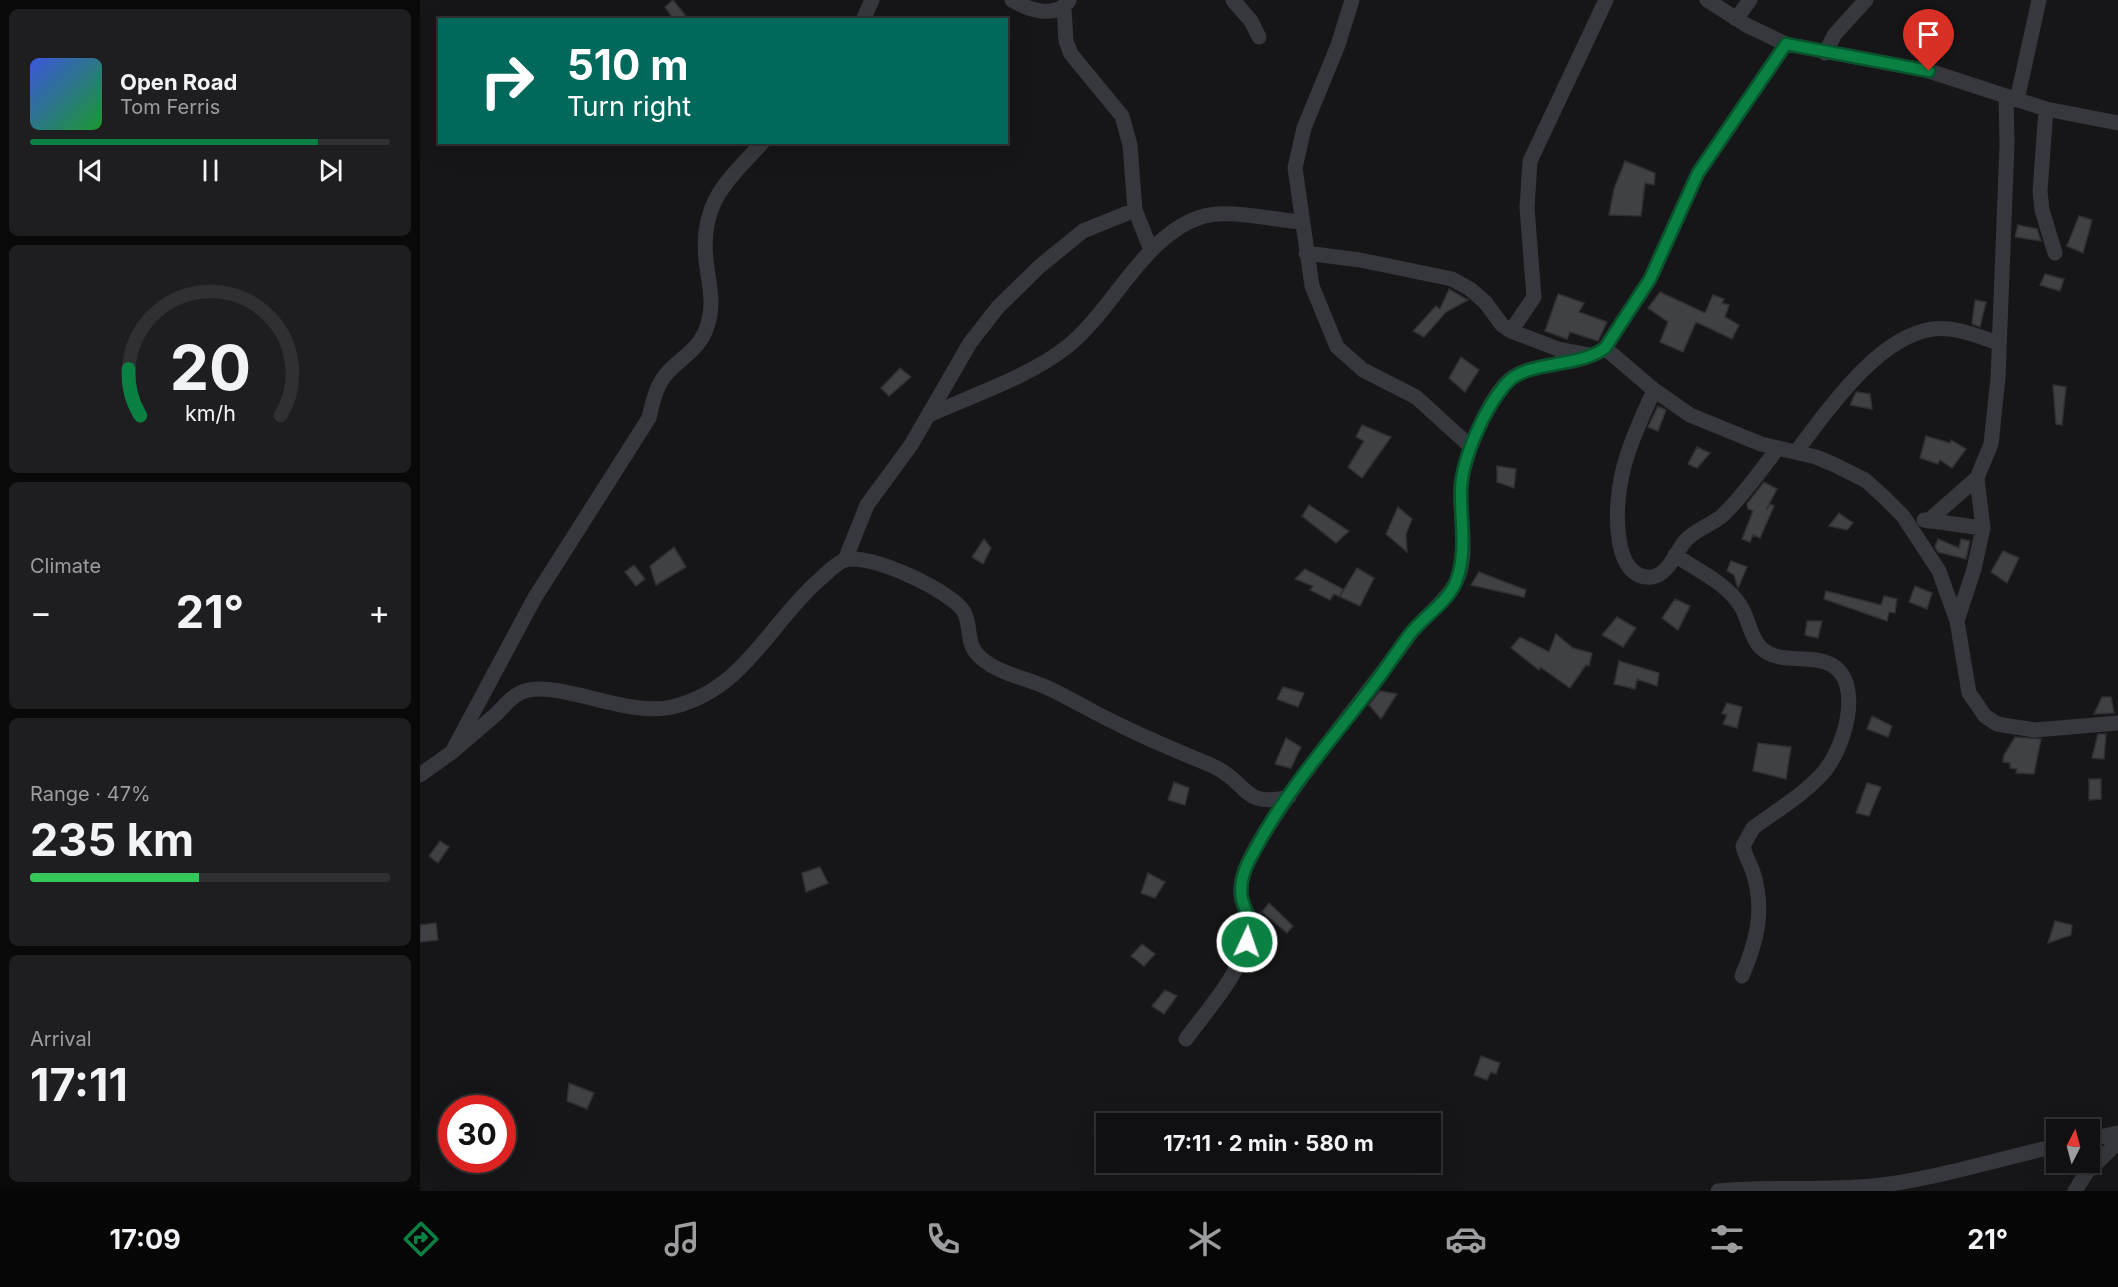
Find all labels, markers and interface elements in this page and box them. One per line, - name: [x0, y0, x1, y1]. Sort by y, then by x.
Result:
- pin: [1903, 9, 1954, 71]
- icon: arrive: [1912, 18, 1945, 51]
- text: 510 m: [567, 39, 689, 90]
- icon: right: [468, 42, 546, 120]
- text: Open Road: [120, 69, 237, 95]
- text: Turn right: [567, 90, 691, 123]
- text: Tom Ferris: [120, 95, 220, 119]
- icon: previous: [74, 154, 107, 187]
- icon: pause: [194, 154, 227, 187]
- icon: next: [314, 154, 347, 187]
- text: 20: [169, 330, 251, 405]
- text: km/h: [185, 401, 235, 427]
- text: Climate: [30, 554, 101, 578]
- text: 21°: [176, 584, 244, 639]
- text: −: [30, 592, 52, 632]
- text: +: [368, 592, 390, 632]
- text: Range · 47%: [30, 782, 151, 806]
- text: 235 km: [30, 812, 194, 867]
- position arrow: [1215, 910, 1279, 974]
- text: Arrival: [30, 1027, 92, 1051]
- text: 17:11: [30, 1057, 128, 1112]
- speed limit sign: 30: [438, 1095, 516, 1173]
- north arrow: [2046, 1119, 2100, 1173]
- map controls: [2046, 1119, 2100, 1173]
- text: 17:11 · 2 min · 580 m: [1163, 1130, 1374, 1156]
- icon: directions: [400, 1218, 442, 1260]
- icon: music: [661, 1218, 703, 1260]
- icon: phone: [922, 1218, 964, 1260]
- icon: climate: [1184, 1218, 1226, 1260]
- icon: car: [1445, 1218, 1487, 1260]
- icon: filters: [1706, 1218, 1748, 1260]
- text: 17:09: [110, 1223, 181, 1256]
- text: 21°: [1967, 1223, 2008, 1256]

